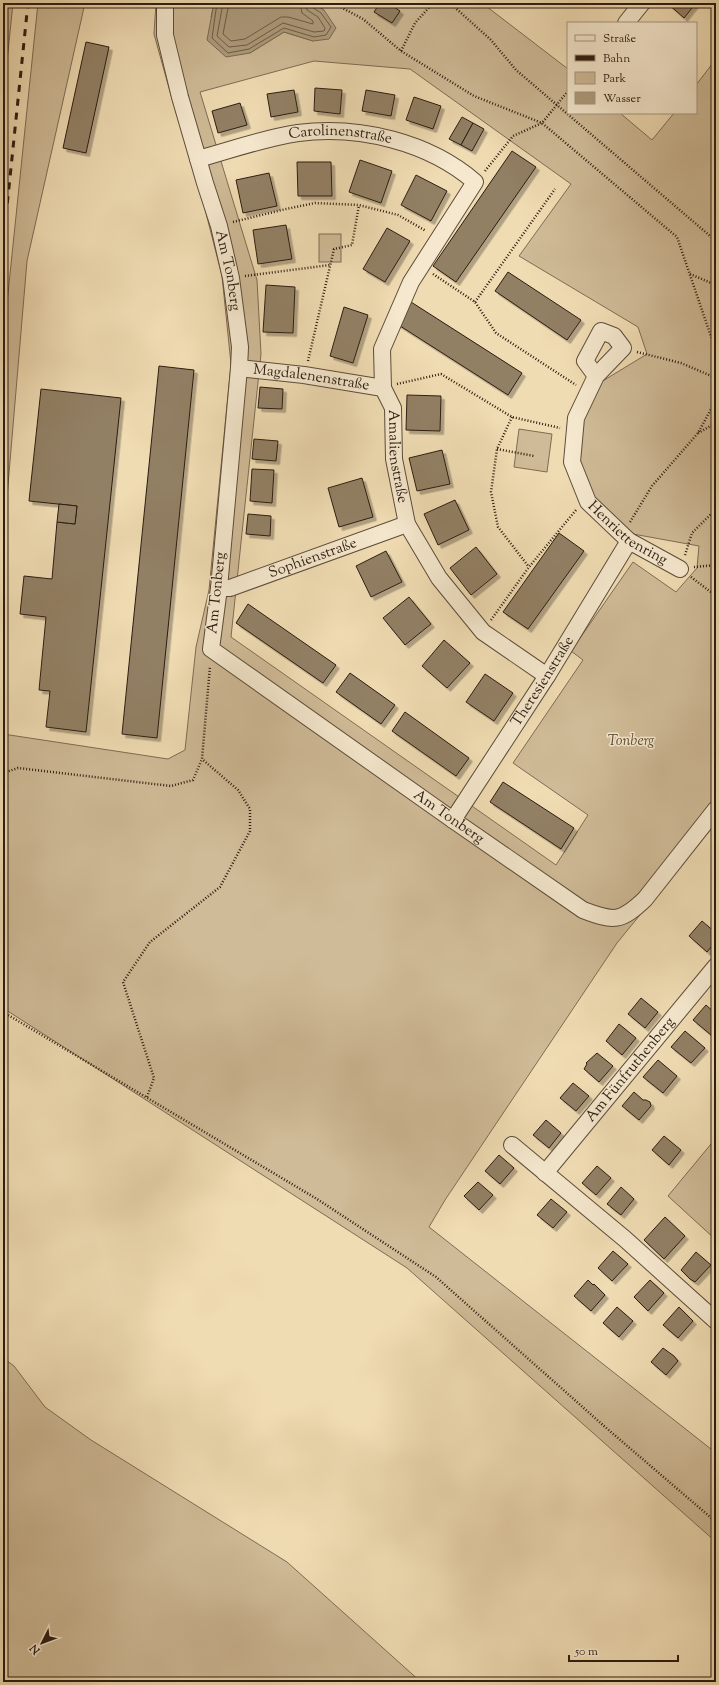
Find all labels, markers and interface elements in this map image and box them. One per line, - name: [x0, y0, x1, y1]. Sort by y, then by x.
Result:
- legend: [567, 22, 697, 114]
- text: Straße: [603, 30, 637, 48]
- text: Bahn: [603, 50, 630, 68]
- text: Park: [603, 70, 626, 88]
- text: Wasser: [603, 90, 641, 108]
- street label: Carolinenstraße: [287, 121, 394, 150]
- street label: Am Tonberg: [210, 228, 246, 312]
- street label: Magdalenenstraße: [252, 359, 371, 396]
- street label: Amalienstraße: [383, 409, 413, 505]
- street label: Henriettenring: [583, 496, 671, 571]
- street label: Sophienstraße: [266, 532, 360, 584]
- street label: Am Tonberg: [202, 551, 232, 635]
- street label: Theresienstraße: [506, 632, 579, 731]
- park label: Tonberg: [607, 731, 655, 752]
- street label: Am Tonberg: [409, 785, 488, 849]
- street label: Am Fünfruthenberg: [581, 1013, 680, 1127]
- north arrow: [22, 1623, 62, 1663]
- scale bar: [569, 1637, 678, 1663]
- text: N: [26, 1640, 45, 1658]
- text: 50 m: [574, 1643, 598, 1661]

